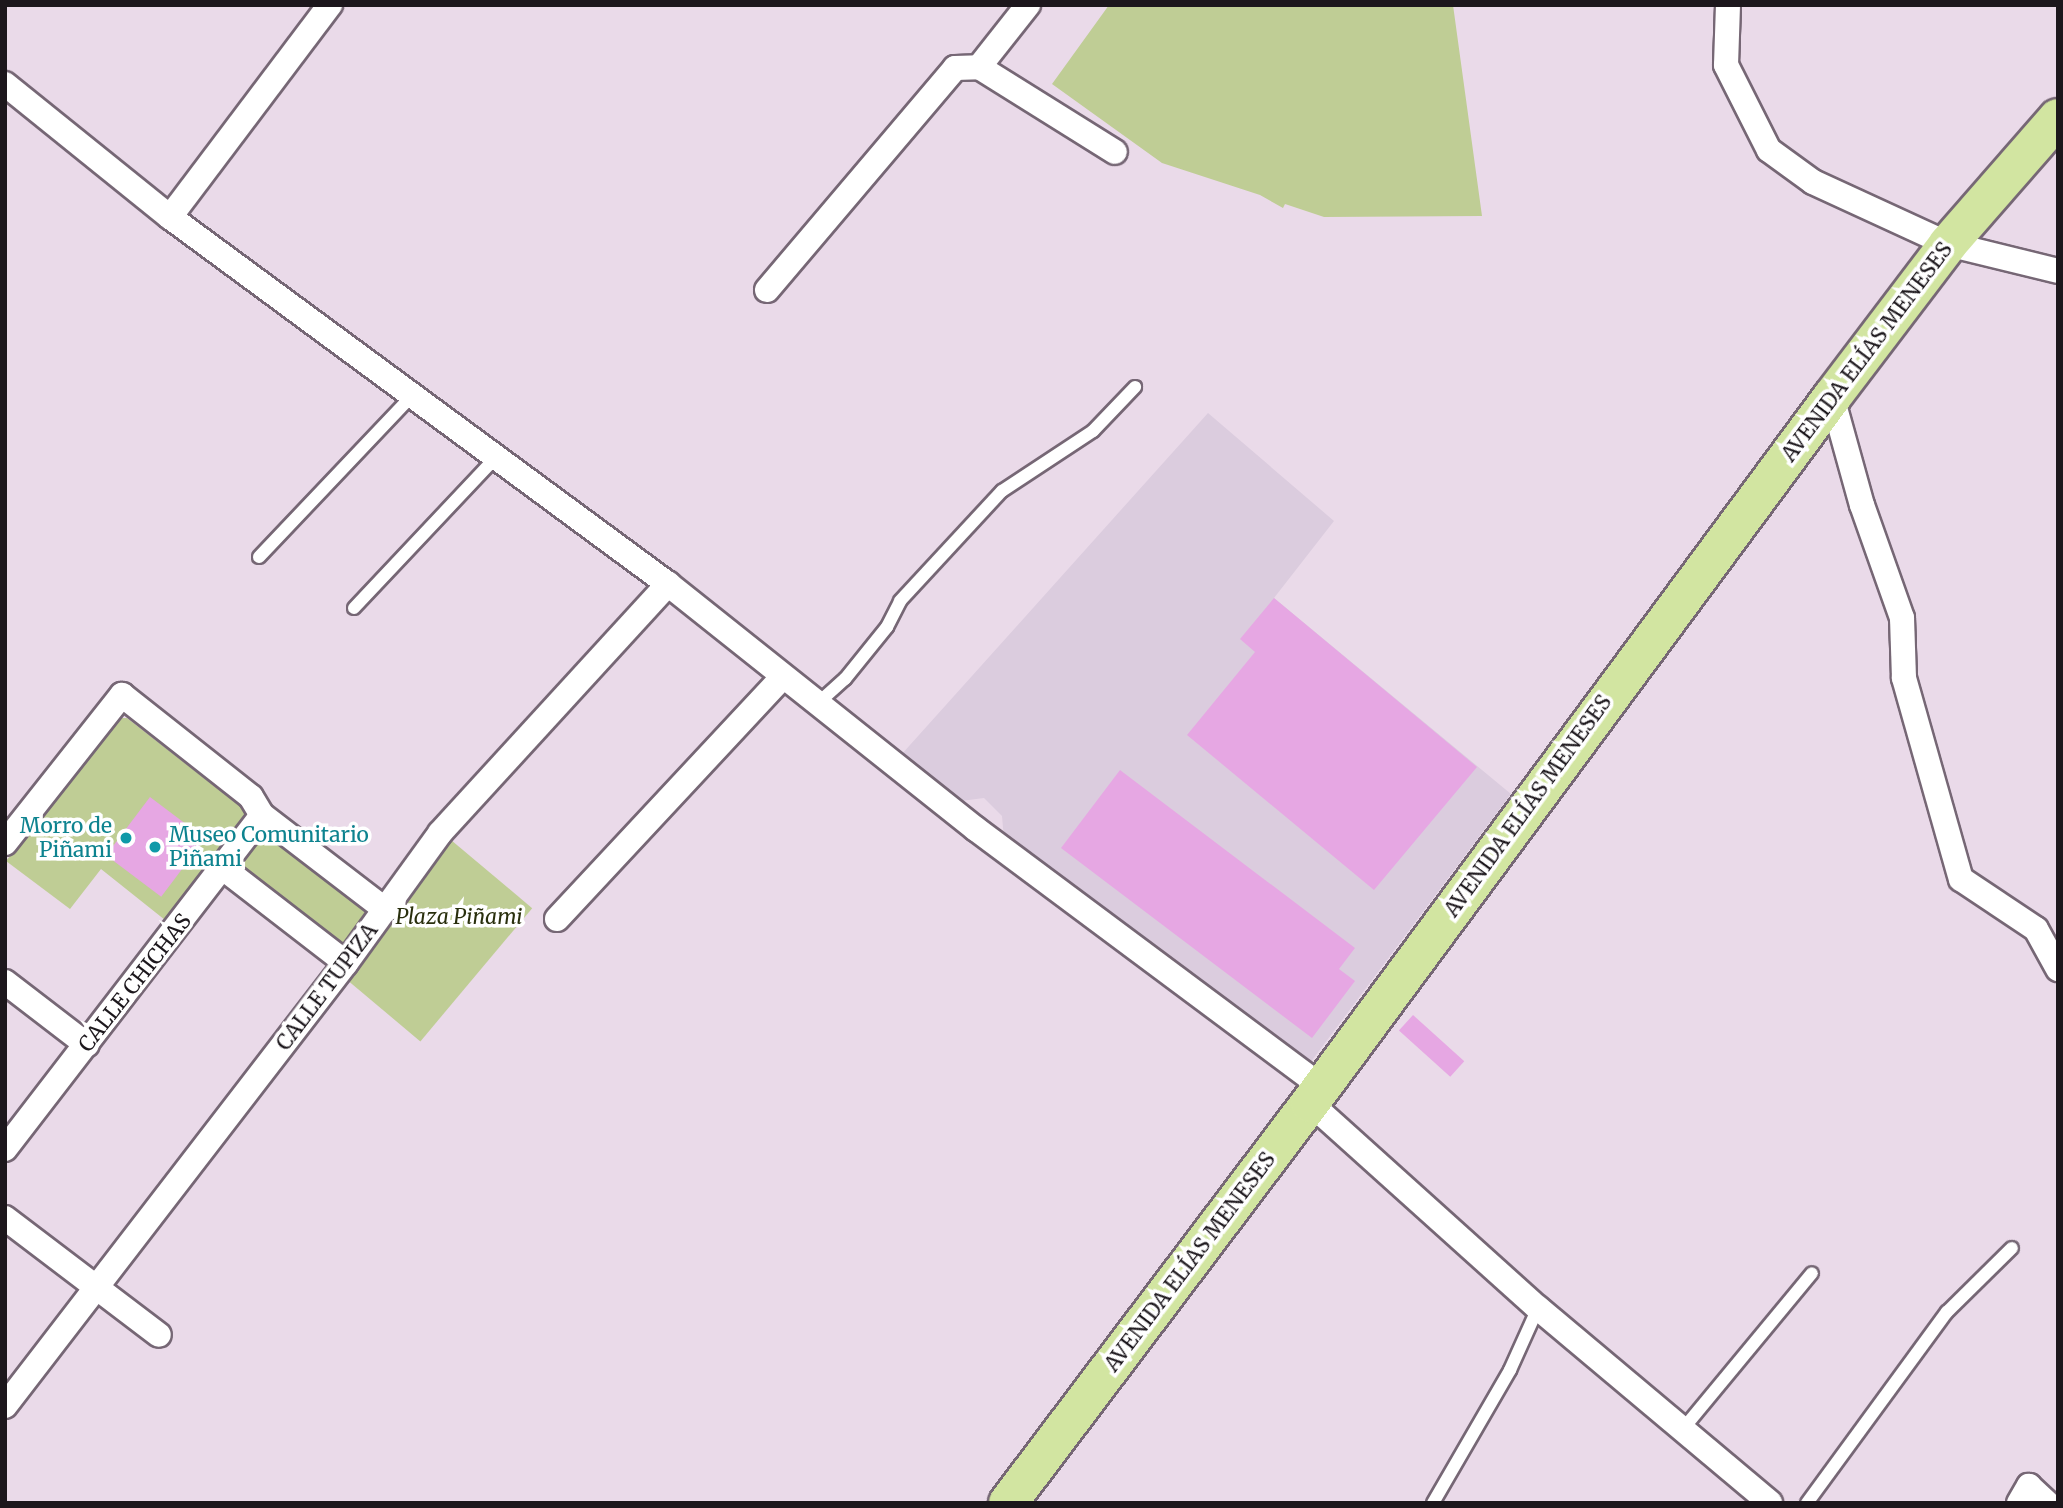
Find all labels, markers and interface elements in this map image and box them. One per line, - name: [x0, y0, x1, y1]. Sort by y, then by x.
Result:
- street label: AVENIDA ELÍAS MENESES: [1776, 237, 1958, 467]
- street label: AVENIDA ELÍAS MENESES: [1439, 690, 1617, 922]
- place label: Morro de Piñami: [20, 813, 112, 863]
- place label: Museo Comunitario Piñami: [169, 822, 369, 872]
- marker: Morro de Piñami: [118, 830, 134, 846]
- marker: Museo Comunitario Piñami: [147, 839, 163, 855]
- park label: Plaza Piñami: [395, 904, 523, 930]
- street label: CALLE CHICHAS: [73, 909, 197, 1057]
- street label: CALLE TUPIZA: [271, 919, 383, 1055]
- street label: AVENIDA ELÍAS MENESES: [1099, 1147, 1281, 1377]

